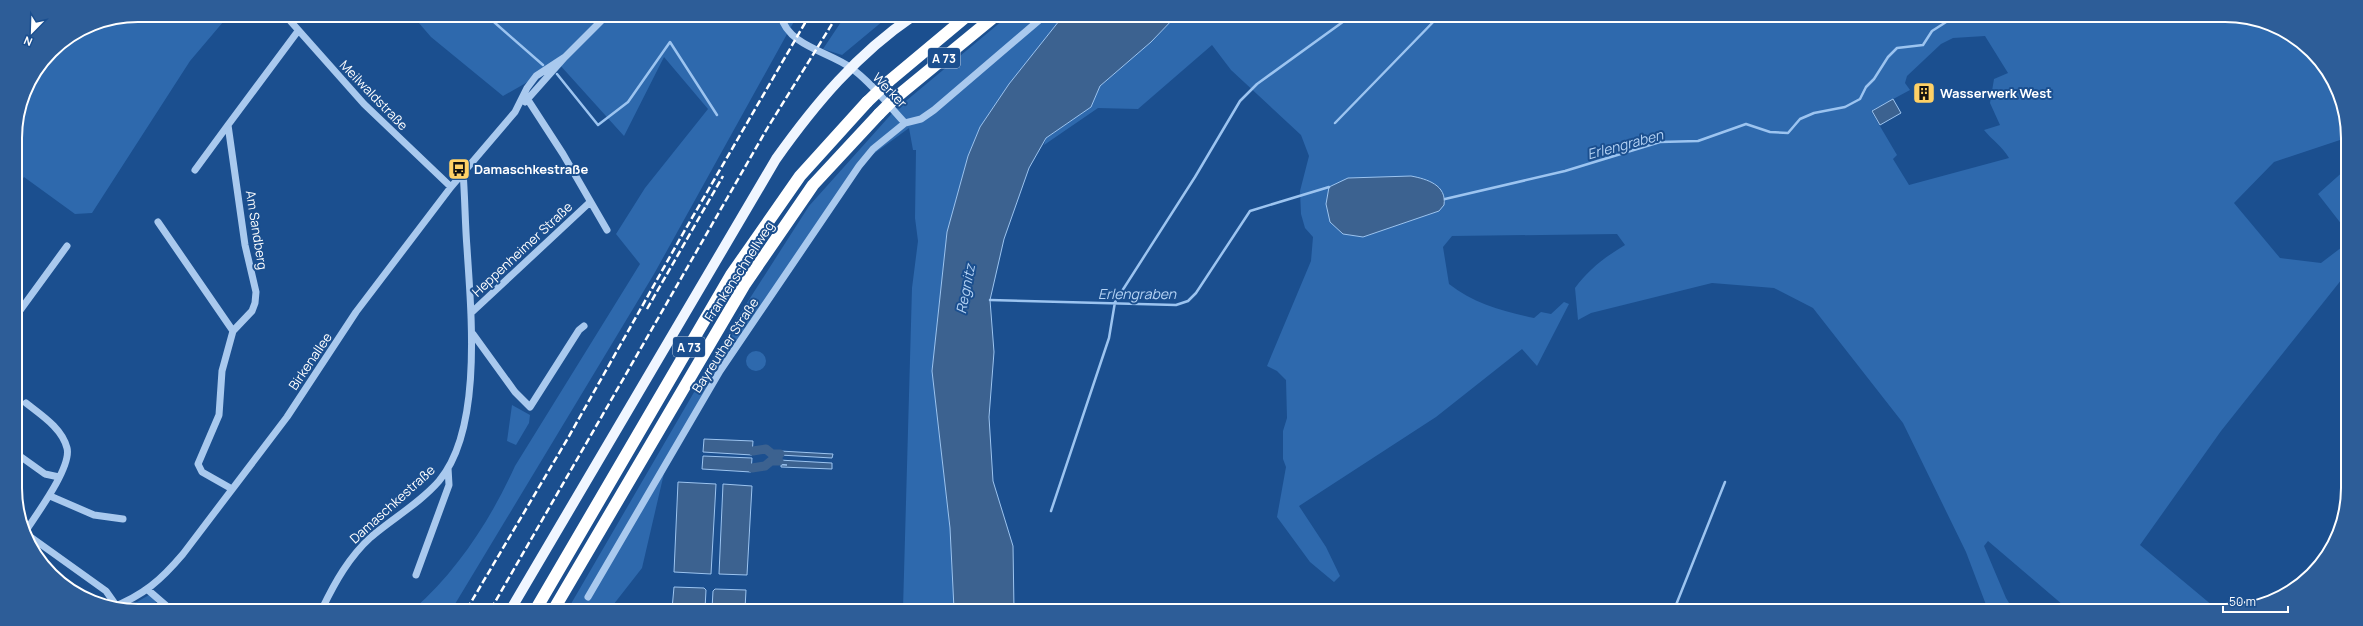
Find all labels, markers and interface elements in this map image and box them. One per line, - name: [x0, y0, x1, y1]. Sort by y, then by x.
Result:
- north arrow: [12, 12, 52, 52]
- text: N: [21, 33, 34, 50]
- road number: A 73: [928, 48, 960, 68]
- street label: Meilwaldstraße: [336, 56, 412, 134]
- street label: Werker: [869, 69, 911, 112]
- building icon: Wasserwerk West: [1911, 80, 1937, 106]
- place label: Wasserwerk West: [1940, 84, 2052, 102]
- water label: Erlengraben: [1585, 125, 1666, 163]
- bus stop icon: Damaschkestraße: [446, 156, 472, 182]
- place label: Damaschkestraße: [474, 160, 589, 178]
- street label: Am Sandberg: [242, 189, 272, 271]
- street label: Heppenheimer Straße: [468, 197, 576, 300]
- street label: Frankenschnellweg: [700, 218, 778, 324]
- water label: Regnitz: [951, 261, 979, 315]
- water label: Erlengraben: [1098, 284, 1177, 303]
- street label: Bayreuther Straße: [688, 294, 763, 396]
- street label: Birkenallee: [284, 328, 336, 393]
- road number: A 73: [673, 337, 705, 357]
- street label: Damaschkestraße: [346, 461, 439, 547]
- scale bar: [2223, 588, 2288, 614]
- text: 50 m: [2229, 593, 2256, 610]

